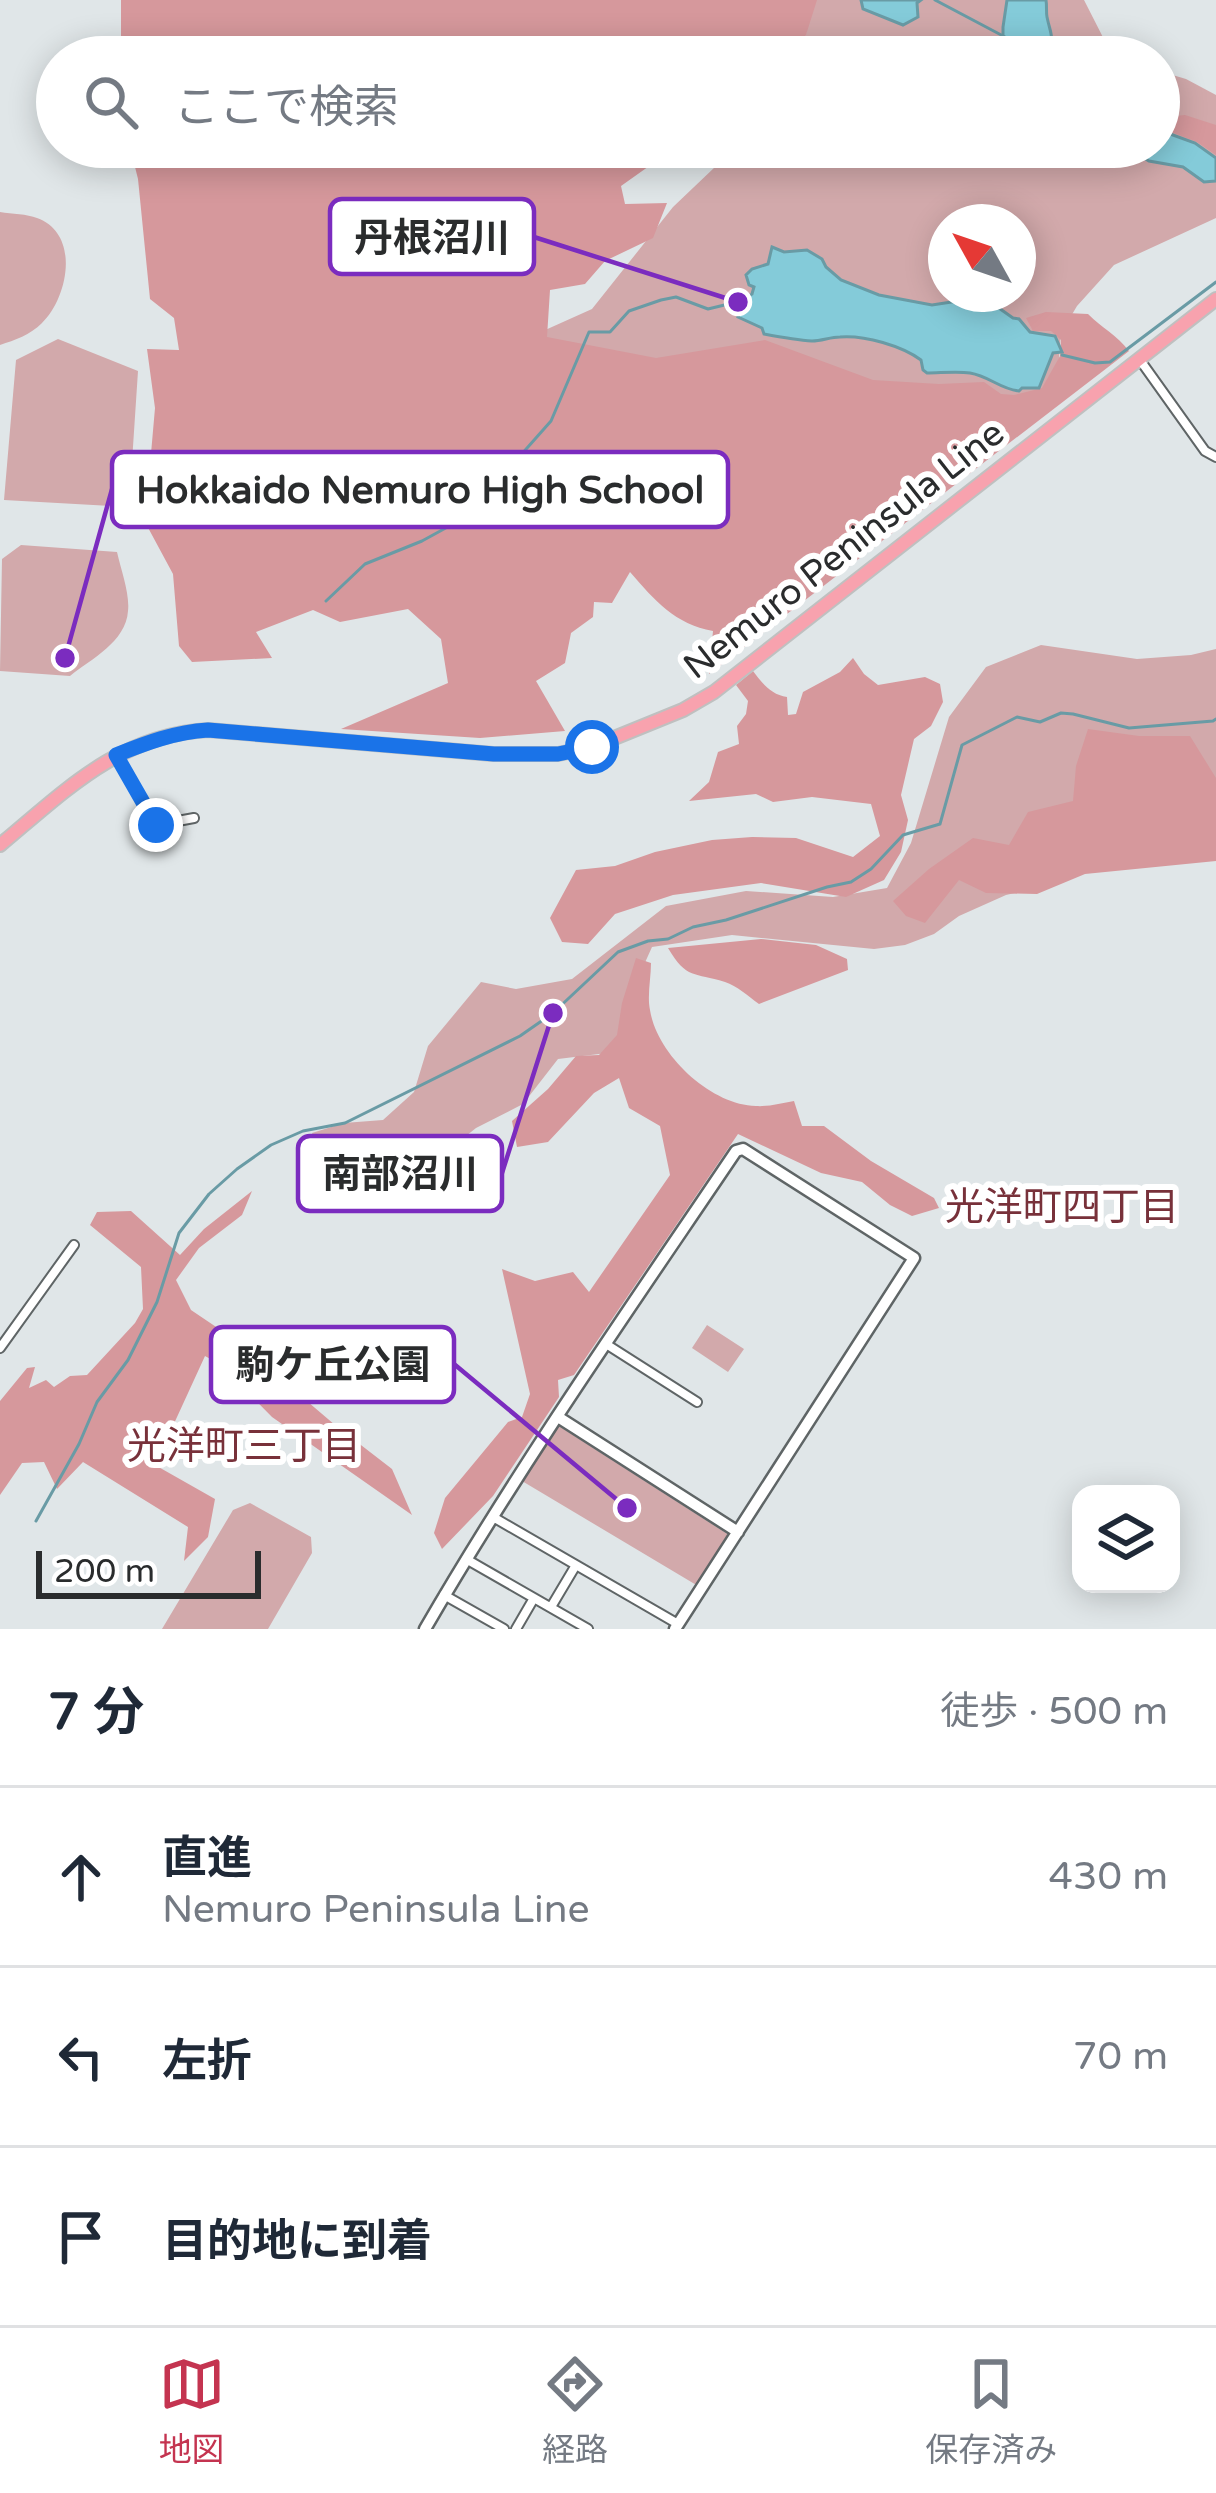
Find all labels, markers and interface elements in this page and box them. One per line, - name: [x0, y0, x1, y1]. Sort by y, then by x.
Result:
- search box: [36, 36, 1180, 168]
- icon: search: [78, 69, 144, 135]
- text: ここで検索: [174, 81, 399, 135]
- callout: 丹根沼川: [330, 199, 534, 274]
- north arrow: [928, 204, 1036, 312]
- text: 丹根沼川: [354, 215, 510, 262]
- street label: Nemuro Peninsula Line: [675, 412, 1013, 688]
- callout: Hokkaido Nemuro High School: [112, 452, 728, 527]
- text: Hokkaido Nemuro High School: [136, 467, 704, 514]
- route start: [565, 720, 619, 774]
- route end: [129, 798, 183, 852]
- callout: 南部沼川: [298, 1136, 502, 1211]
- text: 南部沼川: [322, 1151, 478, 1198]
- district label: 光洋町四丁目: [945, 1184, 1179, 1231]
- callout: 駒ケ丘公園: [211, 1327, 454, 1402]
- text: 駒ケ丘公園: [235, 1342, 431, 1389]
- district label: 光洋町三丁目: [127, 1423, 361, 1470]
- map controls: [1072, 1485, 1180, 1593]
- button: layers: [1072, 1485, 1180, 1593]
- scale bar: [36, 1545, 261, 1598]
- text: 200 m: [54, 1552, 155, 1591]
- text: 7 分: [48, 1682, 144, 1744]
- text: 徒歩 · 500 m: [940, 1688, 1168, 1735]
- text: 直進: [162, 1832, 252, 1886]
- icon: ahead: [48, 1844, 114, 1910]
- text: 430 m: [1049, 1853, 1168, 1900]
- text: Nemuro Peninsula Line: [162, 1886, 590, 1933]
- icon: left: [48, 2024, 114, 2090]
- text: 70 m: [1073, 2033, 1168, 2080]
- text: 左折: [162, 2035, 252, 2089]
- icon: arrive: [48, 2204, 114, 2270]
- text: 目的地に到着: [162, 2215, 432, 2269]
- tab: 地図: [159, 2351, 225, 2471]
- tab: 経路: [542, 2351, 608, 2471]
- tab: 保存済み: [925, 2351, 1057, 2471]

